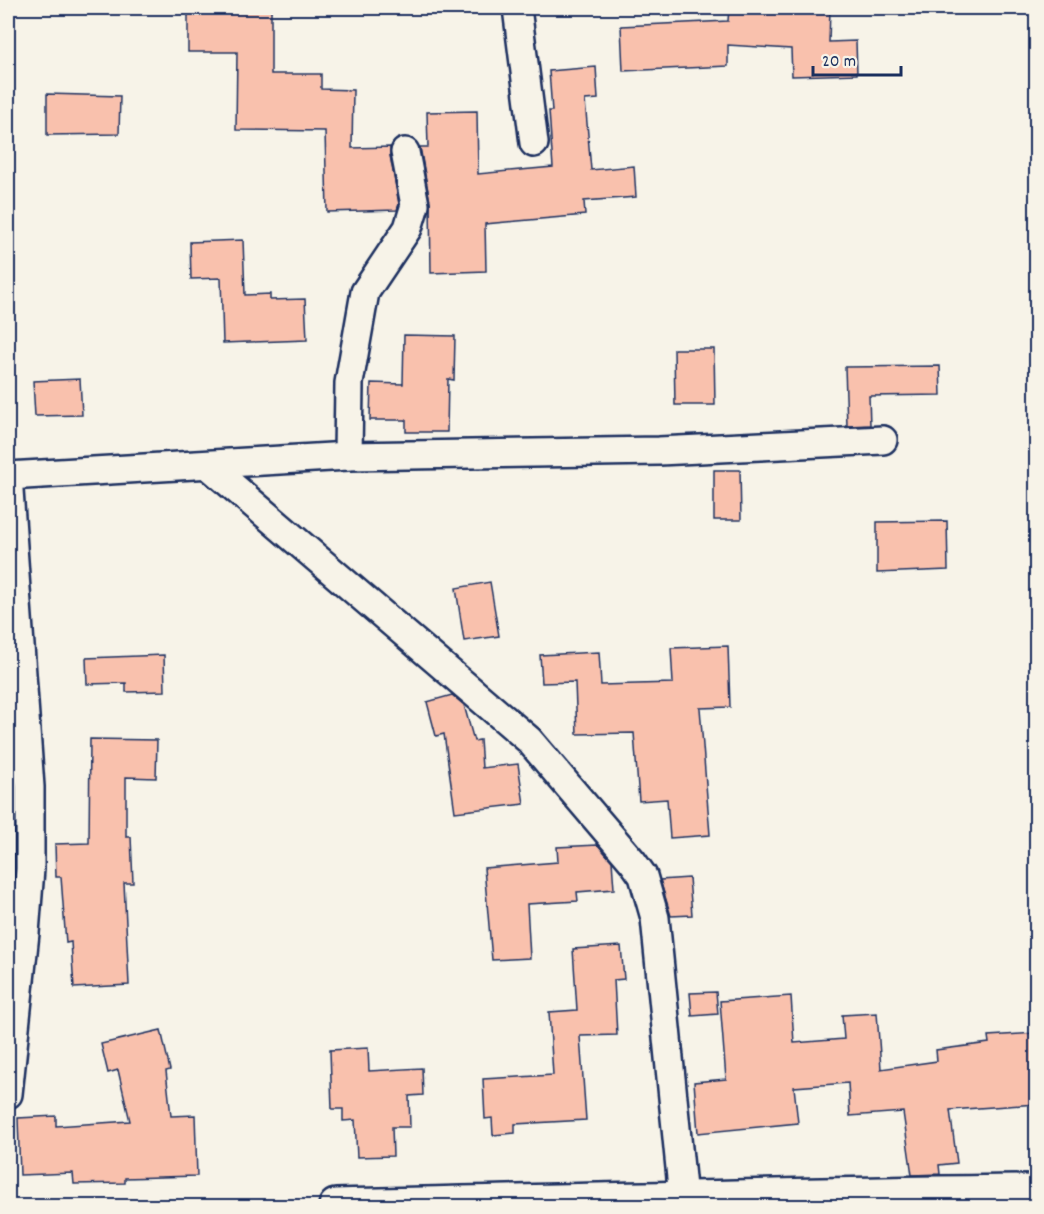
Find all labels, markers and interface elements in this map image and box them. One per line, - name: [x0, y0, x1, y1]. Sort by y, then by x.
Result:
- scale bar: [813, 39, 902, 77]
- text: 20 m: [822, 50, 856, 75]

